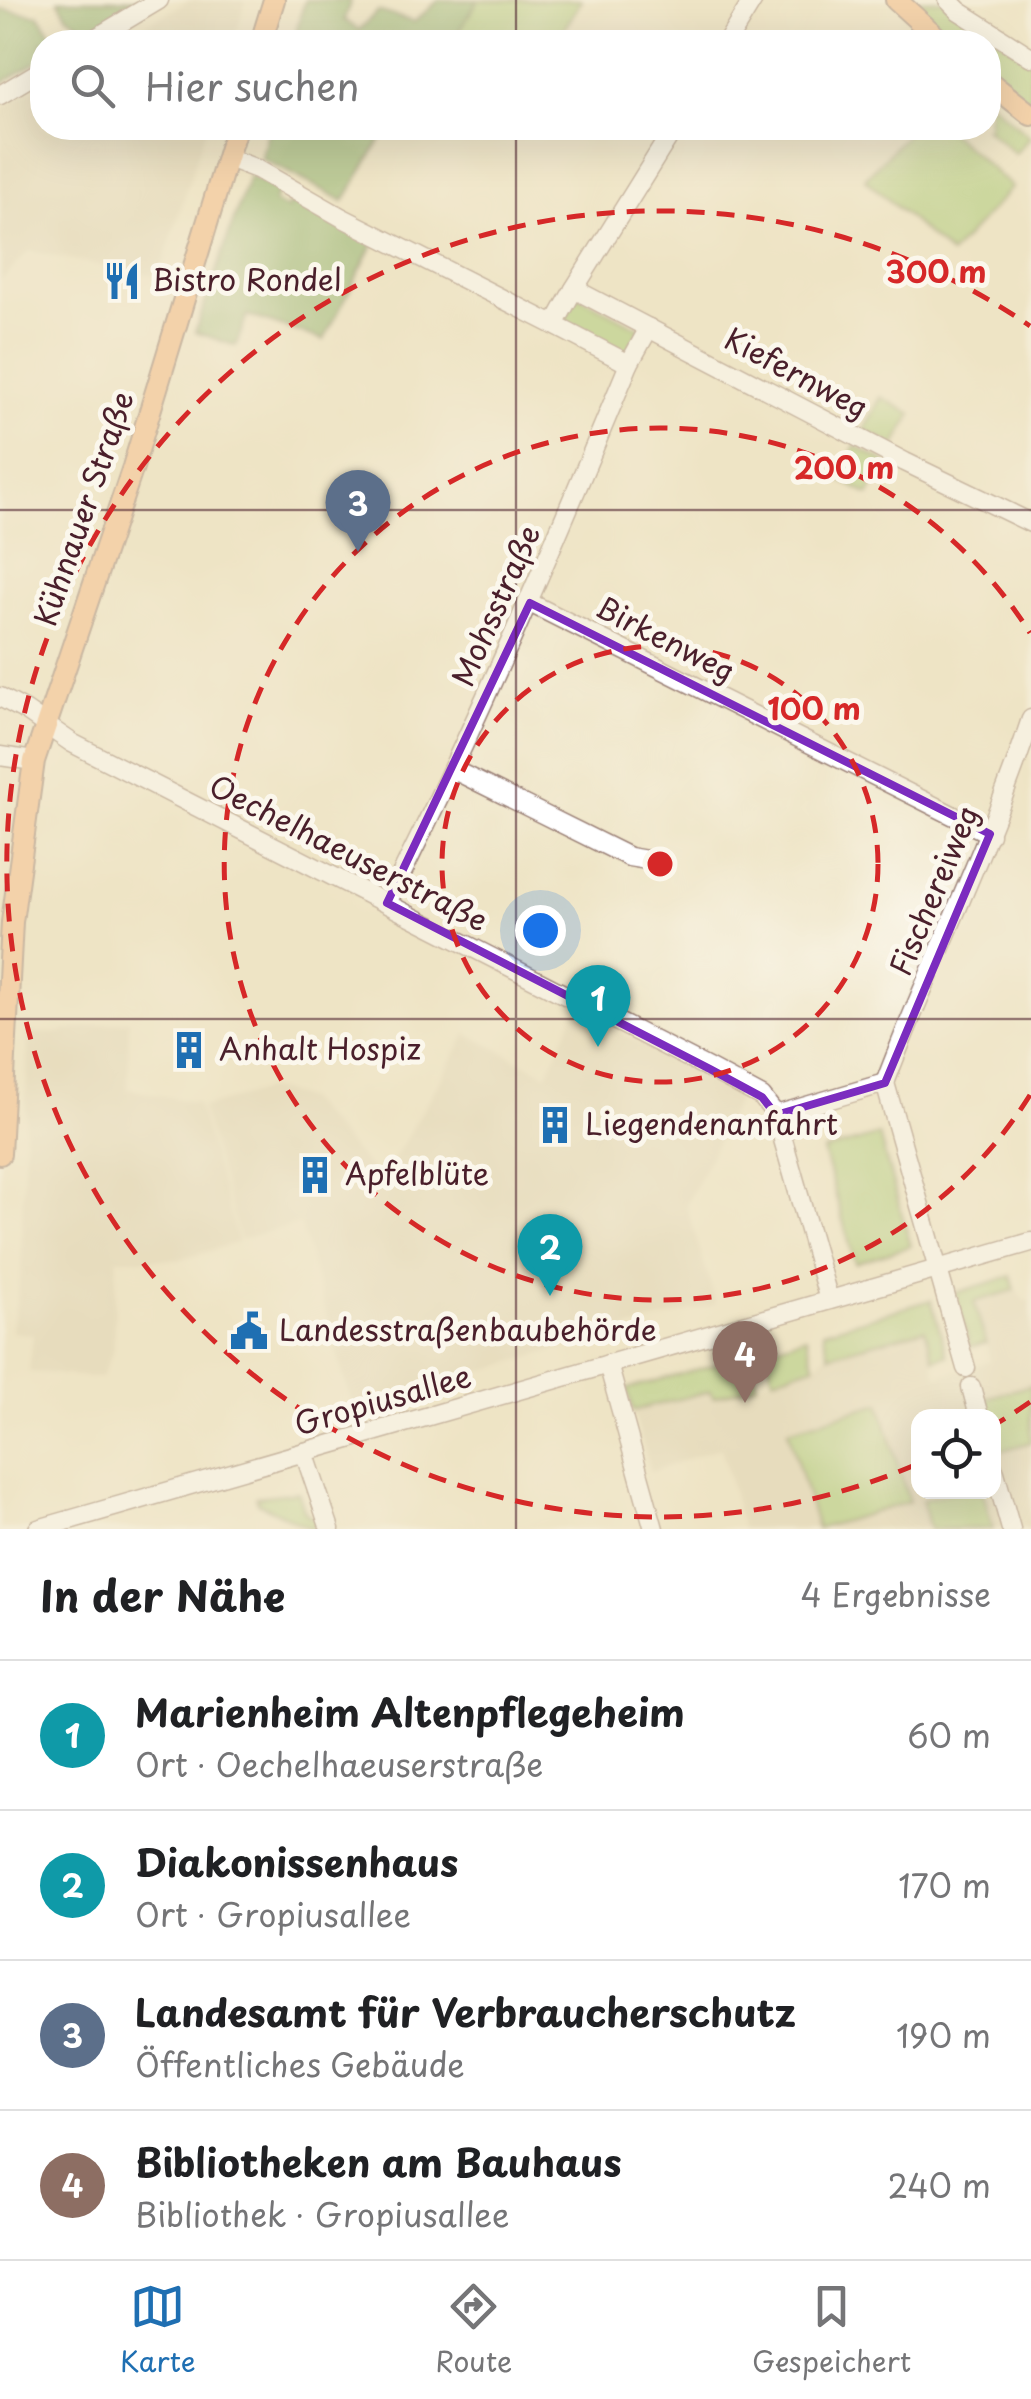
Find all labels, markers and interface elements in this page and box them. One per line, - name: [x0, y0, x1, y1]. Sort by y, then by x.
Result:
- search box: [30, 30, 1001, 140]
- text: Hier suchen: [145, 57, 359, 114]
- icon: search: [65, 58, 120, 113]
- text: 300 m: [885, 248, 987, 293]
- place label: Bistro Rondel: [152, 256, 342, 301]
- restaurant icon: Bistro Rondel: [101, 260, 143, 302]
- street label: Kiefernweg: [717, 315, 877, 429]
- street label: Kühnauer Straße: [21, 385, 144, 631]
- text: 200 m: [794, 444, 894, 489]
- pin: 3: [326, 470, 390, 552]
- street label: Mohsstraße: [439, 517, 550, 693]
- street label: Birkenweg: [589, 583, 744, 692]
- text: 100 m: [767, 685, 861, 730]
- street label: Oechelhaeuserstraße: [202, 762, 496, 942]
- street label: Fischereiweg: [877, 798, 989, 982]
- centre of rings: [642, 846, 678, 882]
- your location: [515, 905, 566, 956]
- pin: 1: [566, 964, 630, 1047]
- place label: Anhalt Hospiz: [219, 1025, 421, 1070]
- building icon: Anhalt Hospiz: [168, 1029, 210, 1071]
- place label: Liegendenanfahrt: [585, 1100, 838, 1145]
- building icon: Liegendenanfahrt: [534, 1104, 576, 1146]
- place label: Apfelblüte: [345, 1150, 489, 1195]
- building icon: Apfelblüte: [294, 1154, 336, 1196]
- pin: 2: [518, 1214, 582, 1296]
- place label: Landesstraßenbaubehörde: [279, 1306, 657, 1351]
- public building icon: Landesstraßenbaubehörde: [228, 1310, 270, 1352]
- pin: 4: [712, 1320, 778, 1403]
- street label: Gropiusallee: [289, 1352, 476, 1445]
- map controls: [911, 1409, 1001, 1499]
- button: locate: [911, 1409, 1001, 1499]
- text: In der Nähe: [40, 1563, 285, 1626]
- text: 4 Ergebnisse: [800, 1570, 991, 1618]
- text: Marienheim Altenpflegeheim: [135, 1683, 685, 1740]
- text: 1: [65, 1711, 80, 1759]
- text: 60 m: [907, 1711, 991, 1759]
- text: Ort · Oechelhaeuserstraße: [135, 1740, 543, 1788]
- text: Diakonissenhaus: [135, 1833, 458, 1890]
- text: 2: [61, 1861, 84, 1909]
- text: 170 m: [898, 1861, 991, 1909]
- text: Ort · Gropiusallee: [135, 1890, 411, 1938]
- text: Landesamt für Verbraucherschutz: [135, 1983, 796, 2040]
- text: 3: [62, 2011, 83, 2059]
- text: 190 m: [896, 2011, 991, 2059]
- text: Öffentliches Gebäude: [135, 2040, 465, 2088]
- text: Bibliotheken am Bauhaus: [135, 2133, 622, 2190]
- text: 4: [62, 2161, 83, 2209]
- text: 240 m: [888, 2161, 991, 2209]
- text: Bibliothek · Gropiusallee: [135, 2190, 509, 2238]
- tab: Karte: [120, 2279, 196, 2382]
- tab: Route: [435, 2279, 512, 2382]
- tab: Gespeichert: [752, 2279, 911, 2382]

